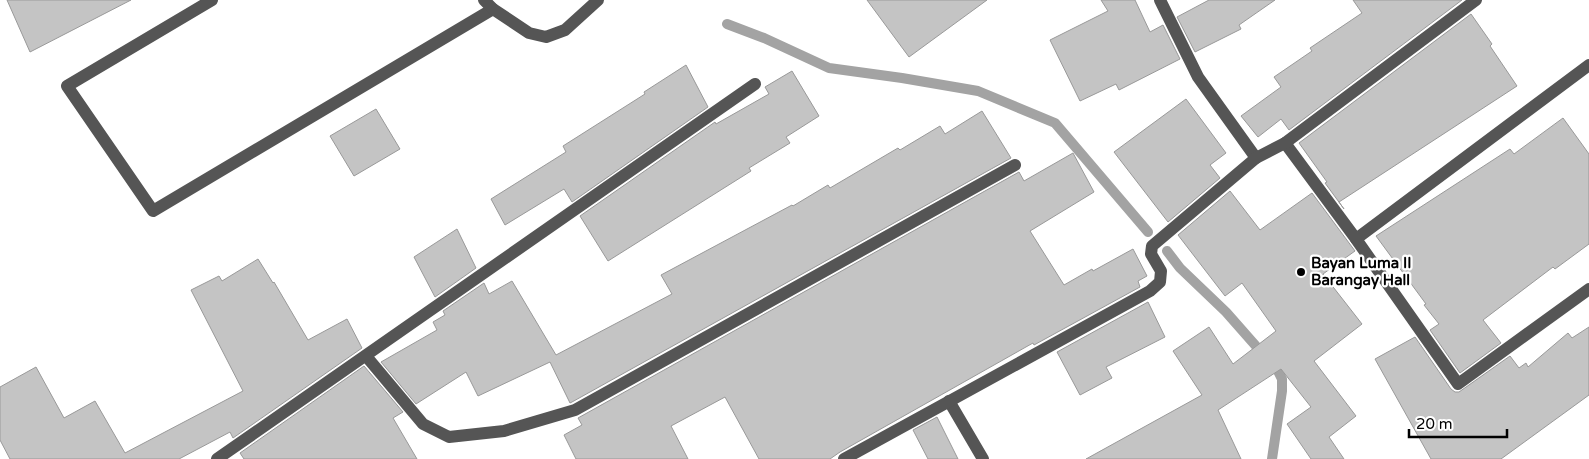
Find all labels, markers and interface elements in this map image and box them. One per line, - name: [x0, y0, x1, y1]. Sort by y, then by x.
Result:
- place label: Bayan Luma II Barangay Hall: [1311, 254, 1412, 290]
- marker: Bayan Luma II Barangay Hall: [1295, 266, 1307, 278]
- scale bar: [1409, 406, 1506, 438]
- text: 20 m: [1416, 415, 1453, 433]

